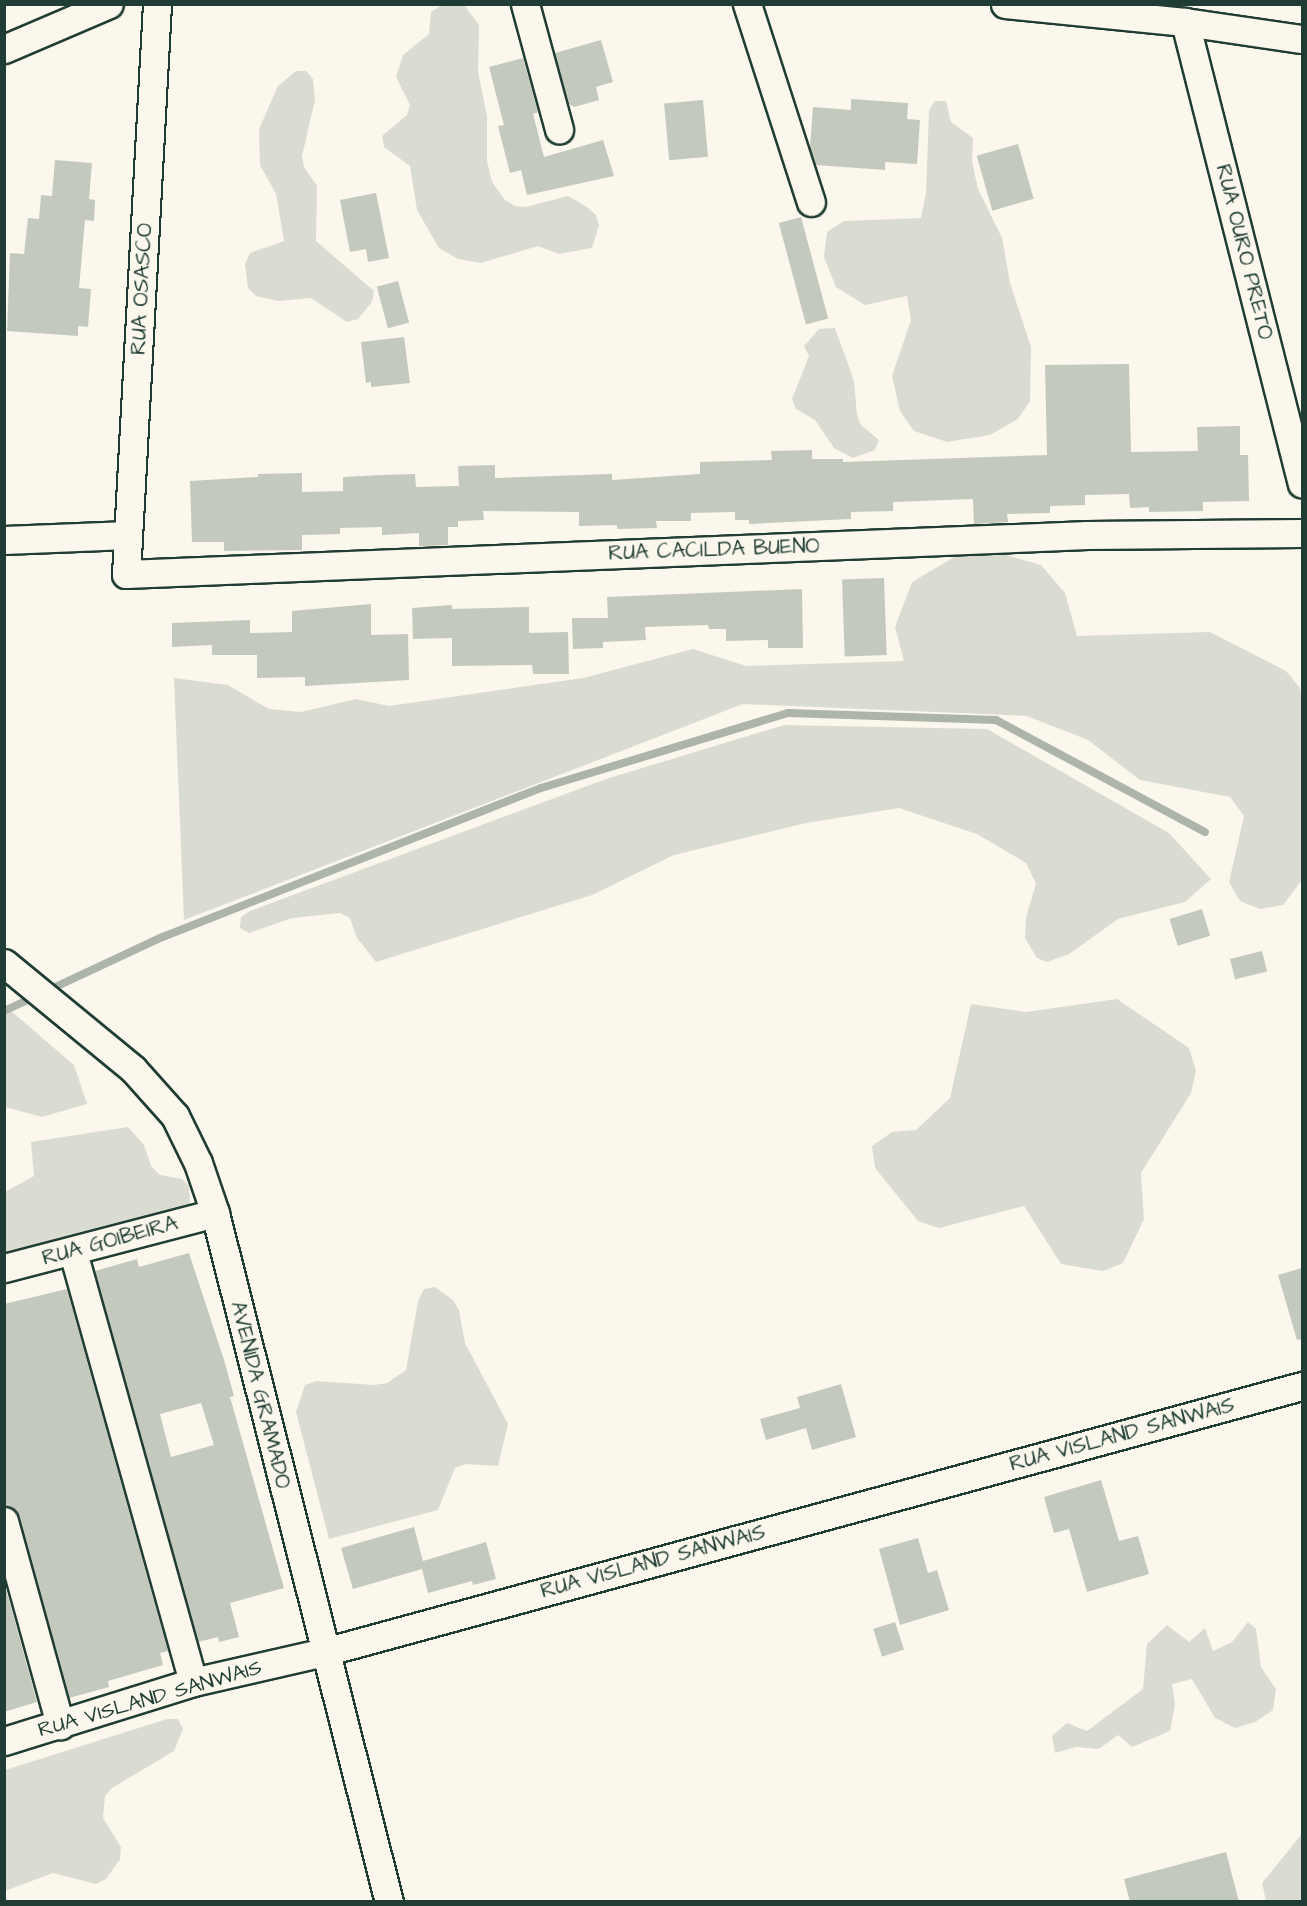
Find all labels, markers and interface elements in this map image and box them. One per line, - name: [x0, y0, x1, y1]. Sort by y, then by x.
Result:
- street label: RUA OURO PRETO: [1210, 162, 1278, 342]
- street label: RUA OSASCO: [126, 222, 158, 356]
- street label: RUA CACILDA BUENO: [608, 534, 820, 566]
- street label: RUA GOIBEIRA: [39, 1211, 181, 1271]
- street label: AVENIDA GRAMADO: [225, 1299, 295, 1491]
- street label: RUA VISLAND SANWAIS: [1007, 1393, 1237, 1477]
- street label: RUA VISLAND SANWAIS: [538, 1520, 768, 1604]
- street label: RUA VISLAND SANWAIS: [35, 1655, 265, 1743]

